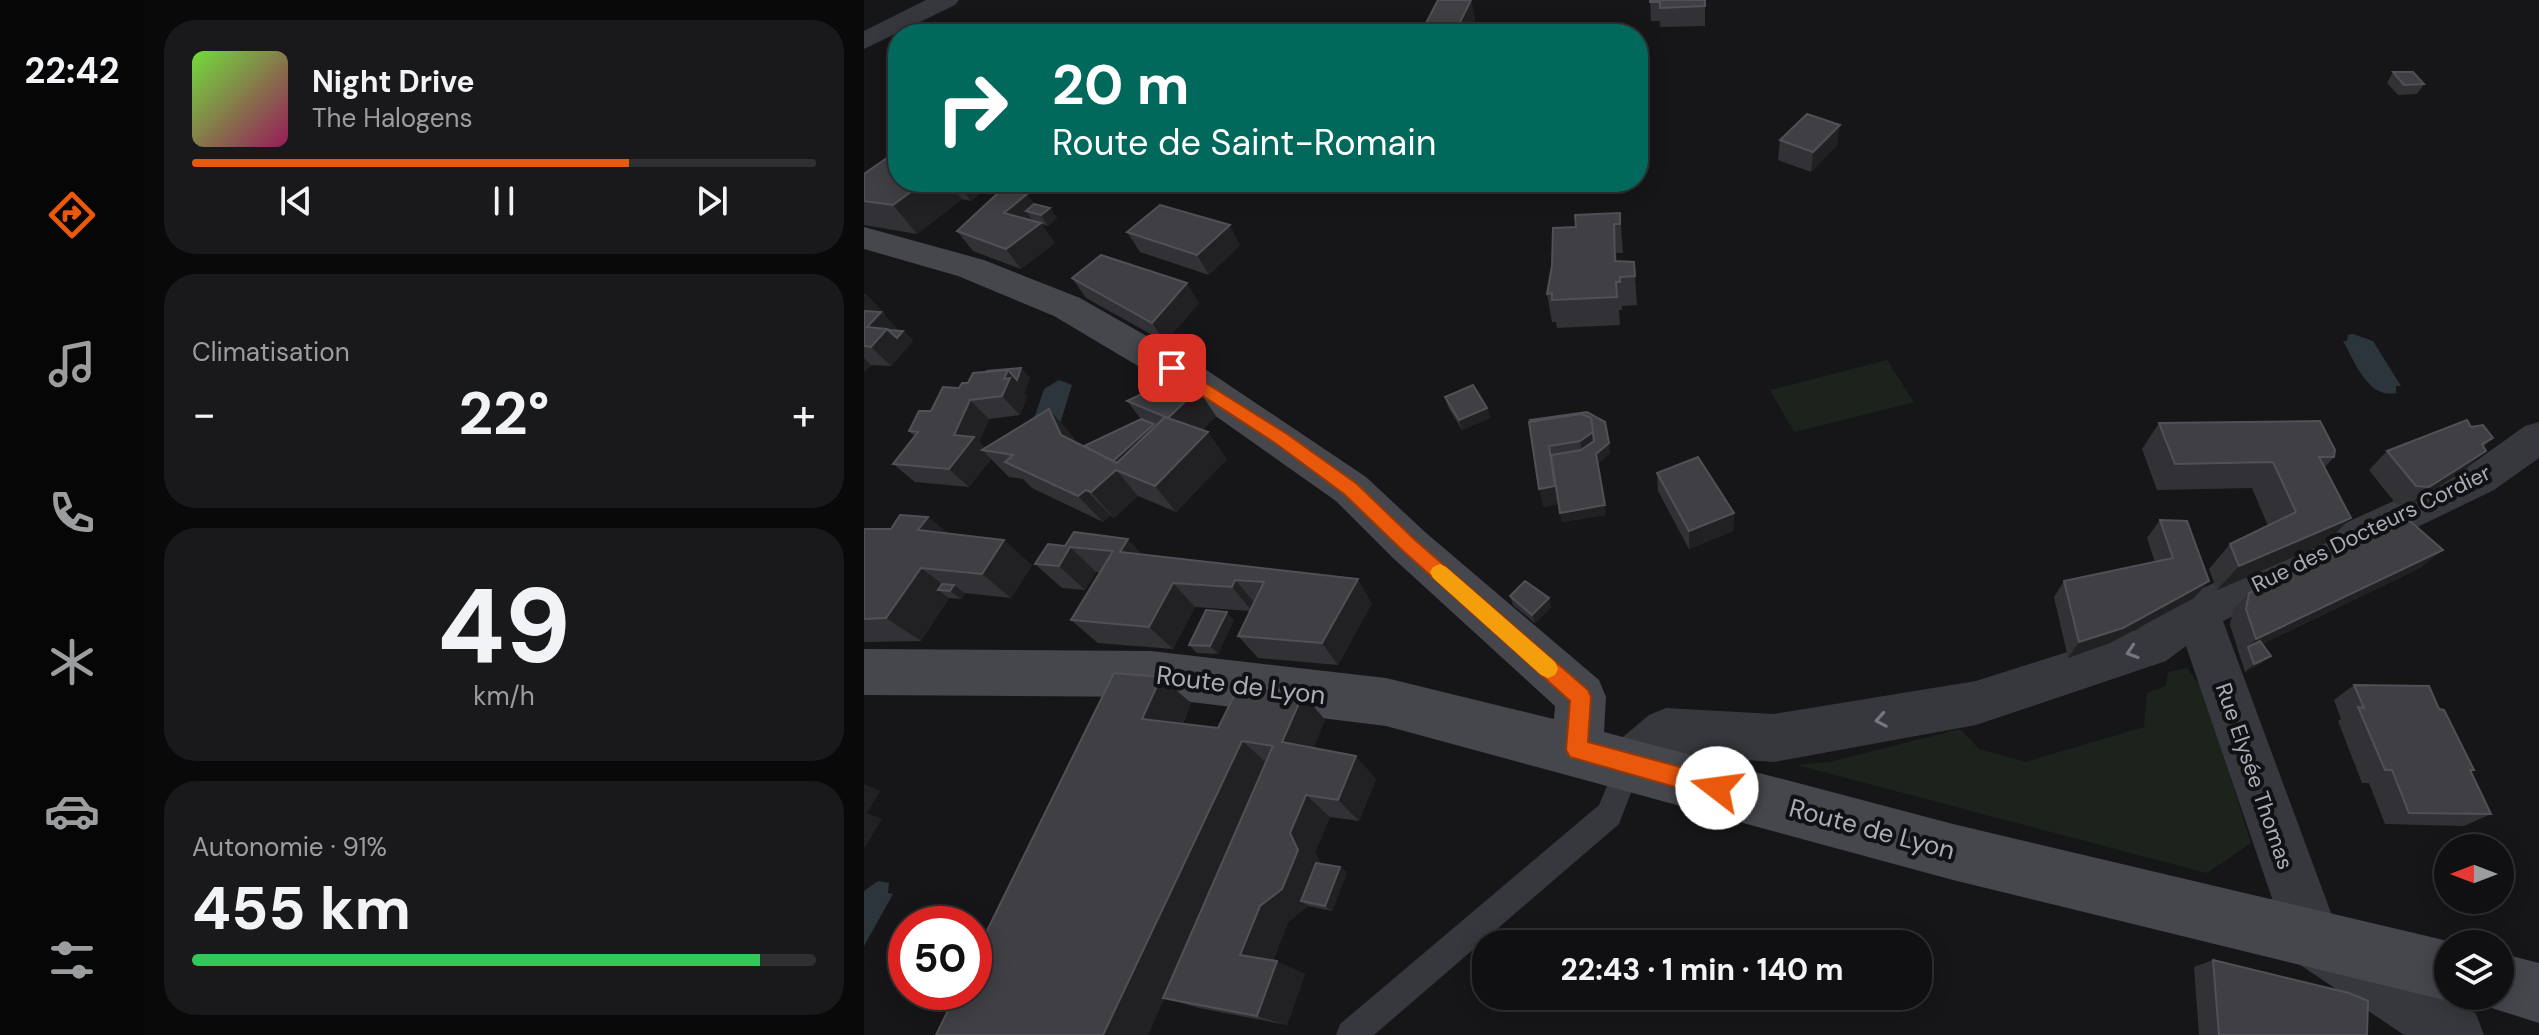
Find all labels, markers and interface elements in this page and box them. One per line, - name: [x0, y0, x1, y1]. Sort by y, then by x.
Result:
- text: 22:42: [25, 47, 119, 94]
- text: 20 m: [1052, 48, 1189, 121]
- icon: right: [920, 56, 1024, 160]
- text: Night Drive: [312, 62, 475, 101]
- text: The Halogens: [312, 101, 472, 135]
- text: Route de Saint-Romain: [1052, 119, 1436, 166]
- icon: previous: [274, 179, 318, 223]
- icon: pause: [482, 179, 526, 223]
- icon: next: [690, 179, 734, 223]
- icon: directions: [44, 187, 100, 243]
- pin: [1138, 334, 1206, 402]
- text: Climatisation: [192, 335, 350, 369]
- icon: music: [44, 336, 100, 392]
- icon: arrive: [1150, 346, 1194, 390]
- text: 22°: [458, 374, 550, 453]
- text: −: [192, 385, 216, 443]
- text: +: [792, 385, 816, 443]
- street label: Rue des Docteurs Cordier: [2247, 458, 2495, 599]
- icon: phone: [44, 485, 100, 541]
- text: 49: [437, 559, 571, 694]
- icon: climate: [44, 634, 100, 690]
- one-way arrow: [2125, 643, 2139, 659]
- street label: Route de Lyon: [1154, 658, 1328, 712]
- text: km/h: [473, 679, 535, 713]
- street label: Rue Elysée Thomas: [2209, 679, 2300, 873]
- one-way arrow: [1874, 710, 1888, 727]
- position arrow: [1675, 746, 1759, 830]
- icon: car: [44, 783, 100, 839]
- street label: Route de Lyon: [1785, 791, 1959, 867]
- text: Autonomie · 91%: [192, 830, 387, 864]
- north arrow: [2434, 834, 2514, 914]
- map controls: [2434, 834, 2514, 1010]
- text: 455 km: [192, 869, 411, 948]
- speed limit sign: 50: [888, 906, 992, 1010]
- button: layers: [2434, 930, 2514, 1010]
- icon: filters: [44, 932, 100, 988]
- text: 22:43 · 1 min · 140 m: [1561, 950, 1843, 989]

